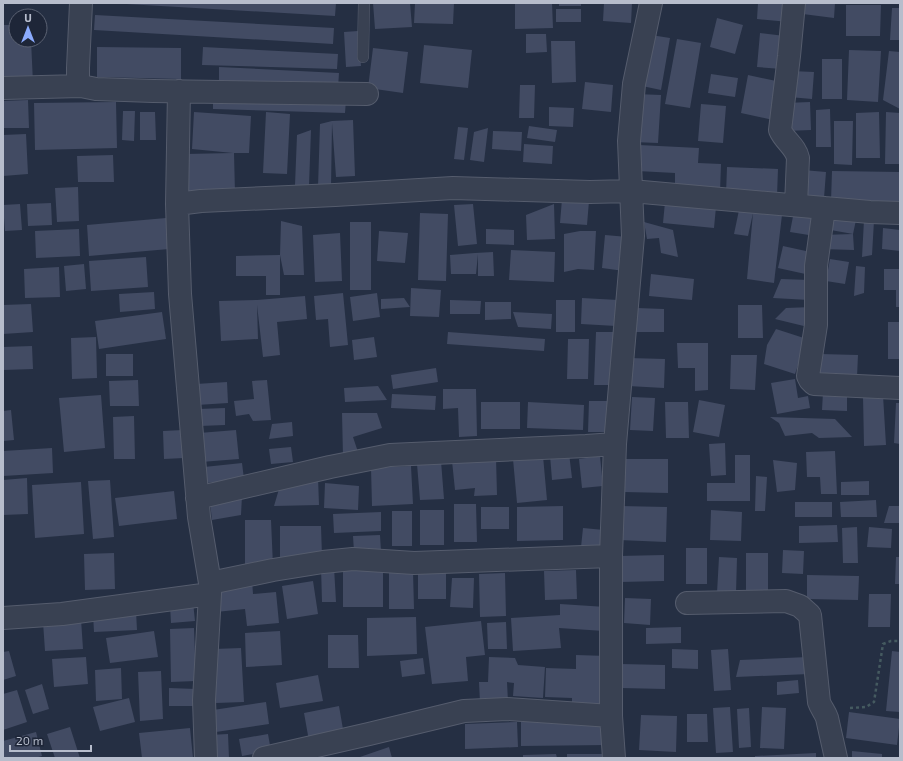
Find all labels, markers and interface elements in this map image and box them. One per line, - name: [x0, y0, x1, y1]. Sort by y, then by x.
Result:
- north arrow: [8, 8, 48, 48]
- text: U: [24, 11, 32, 24]
- scale bar: [10, 727, 91, 753]
- text: 20 m: [16, 733, 43, 747]

